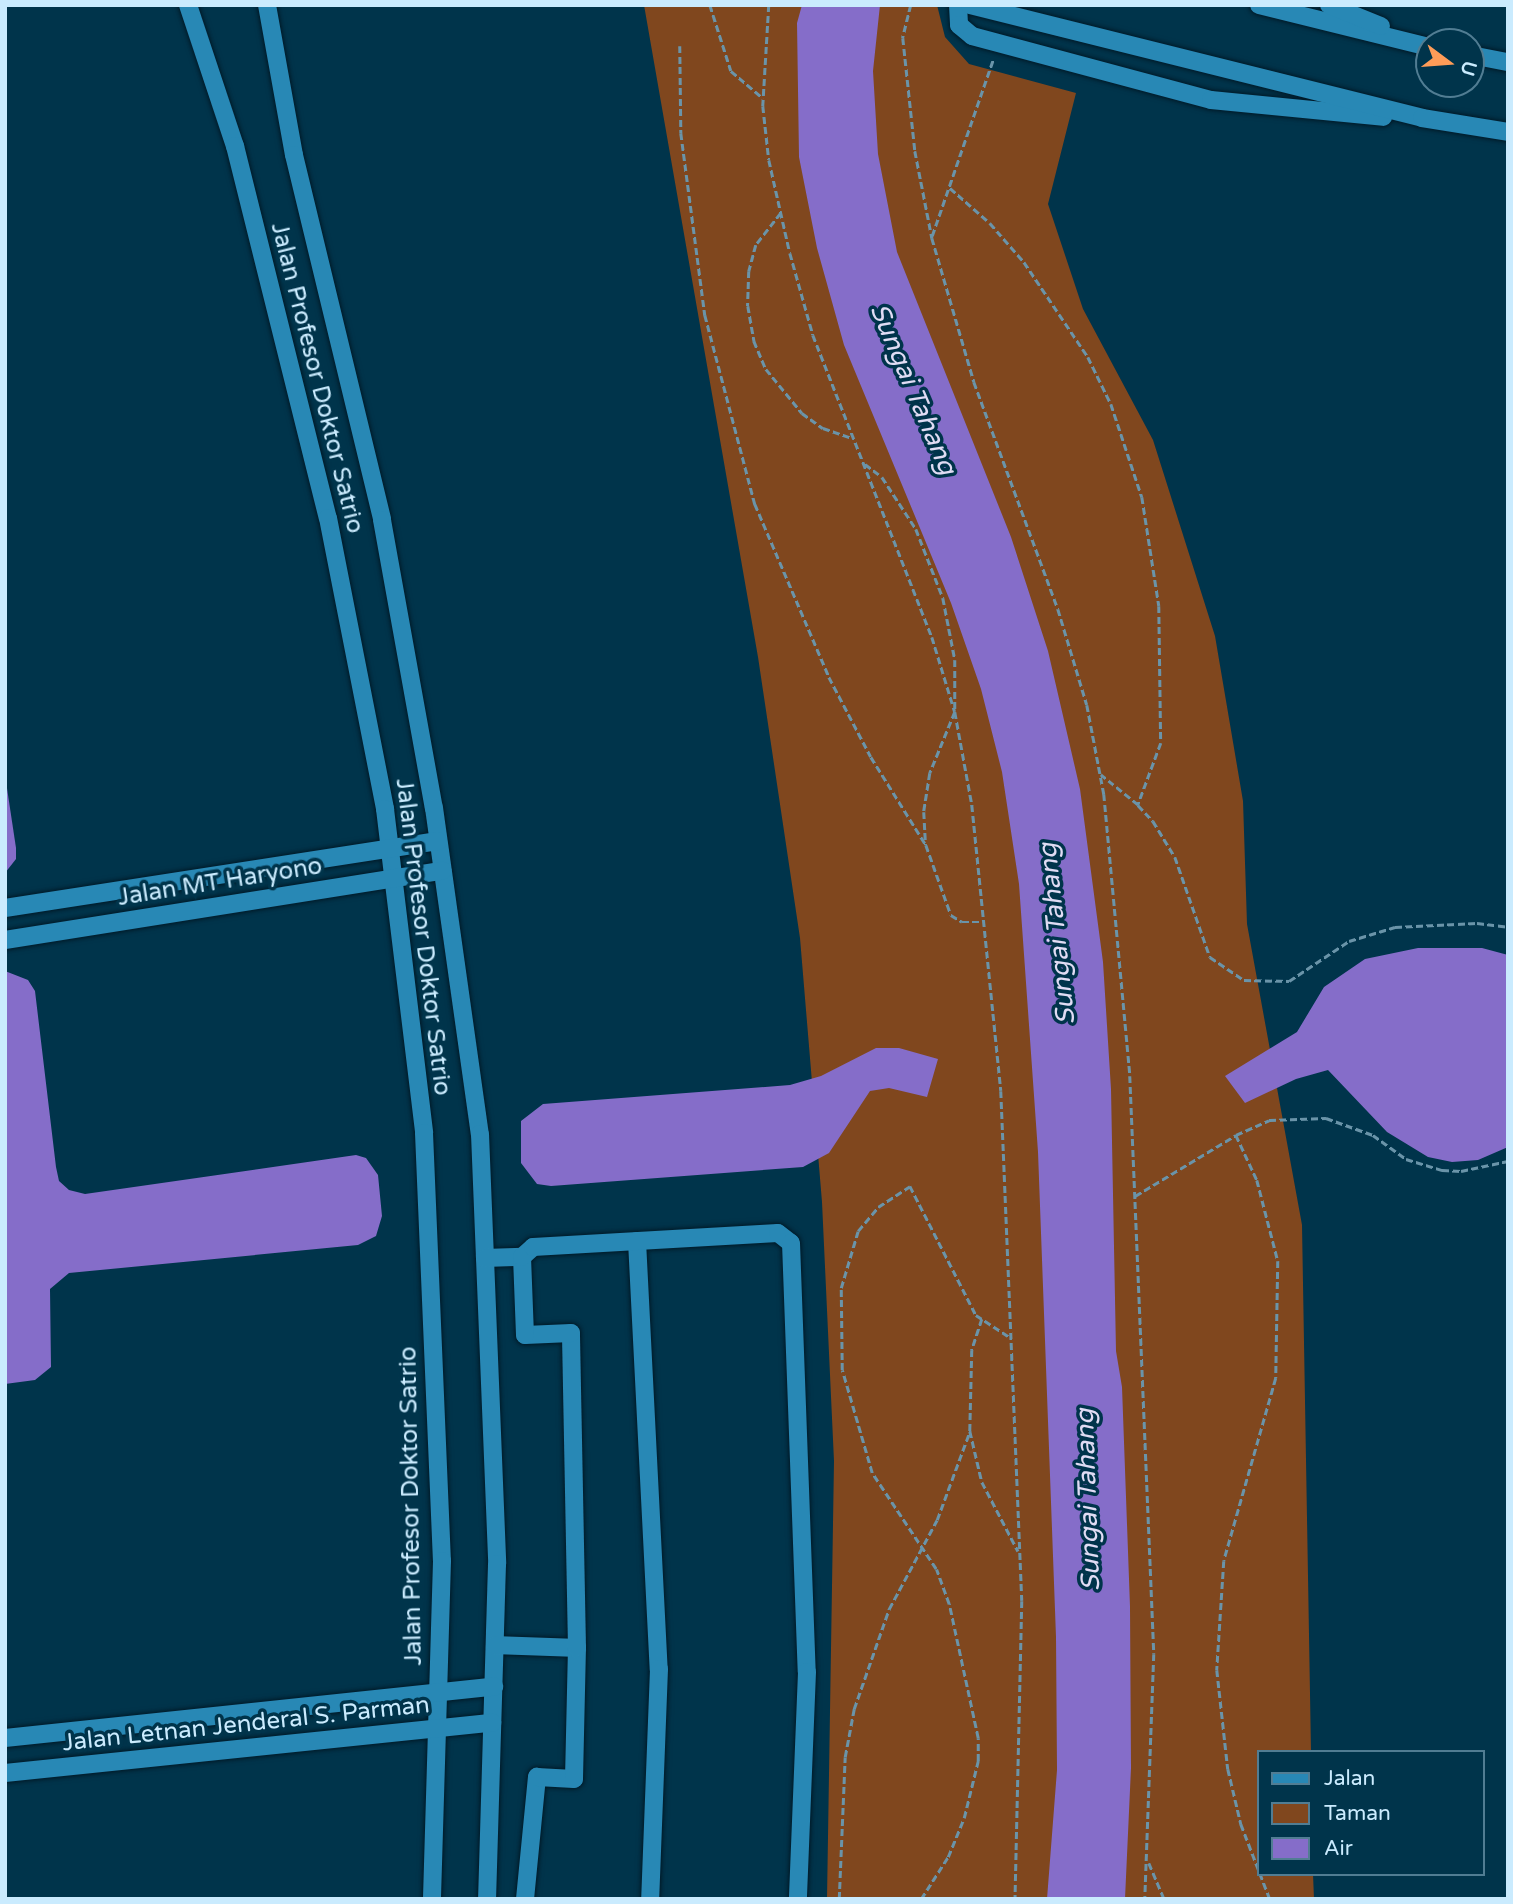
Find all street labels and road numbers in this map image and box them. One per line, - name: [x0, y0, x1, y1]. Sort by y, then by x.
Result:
- street label: Jalan Profesor Doktor Satrio: [264, 220, 370, 536]
- street label: Jalan Profesor Doktor Satrio: [389, 777, 457, 1097]
- street label: Jalan MT Haryono: [116, 852, 324, 912]
- street label: Jalan Profesor Doktor Satrio: [394, 1346, 428, 1666]
- street label: Jalan Letnan Jenderal S. Parman: [61, 1690, 431, 1758]

